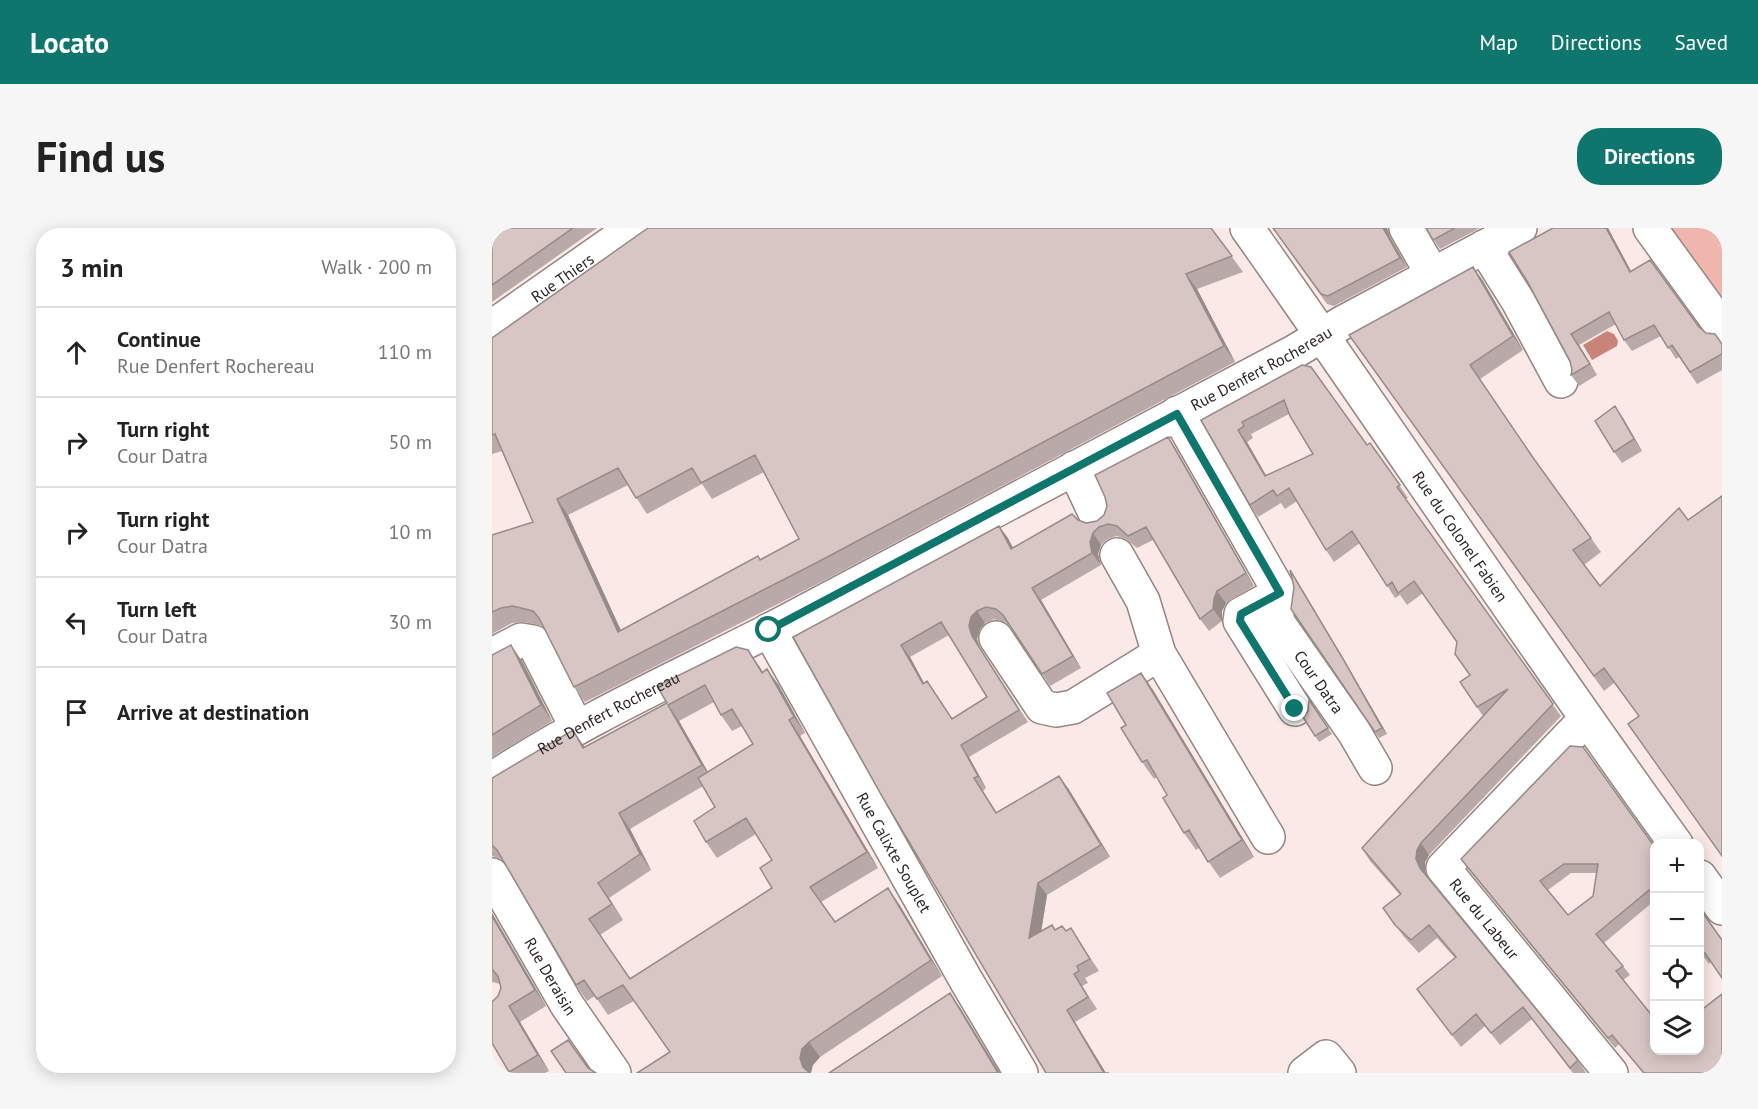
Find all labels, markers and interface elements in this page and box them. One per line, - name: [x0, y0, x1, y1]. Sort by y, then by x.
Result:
- text: Locato: [30, 24, 109, 61]
- text: Map: [1479, 29, 1518, 56]
- text: Directions: [1551, 29, 1642, 56]
- text: Saved: [1675, 29, 1728, 56]
- button: Directions: [1577, 128, 1722, 185]
- text: Find us: [36, 129, 165, 184]
- street label: Rue Thiers: [527, 249, 598, 307]
- text: 3 min: [60, 251, 123, 284]
- text: Walk · 200 m: [321, 254, 432, 280]
- street label: Rue Denfert Rochereau: [1187, 322, 1335, 415]
- text: Continue: [117, 325, 201, 353]
- icon: ahead: [60, 336, 93, 369]
- text: 110 m: [378, 339, 432, 365]
- text: Rue Denfert Rochereau: [117, 353, 314, 379]
- text: Turn right: [117, 415, 209, 443]
- icon: right: [60, 426, 93, 459]
- text: 50 m: [389, 429, 432, 455]
- text: Cour Datra: [117, 443, 208, 469]
- street label: Rue du Colonel Fabien: [1408, 467, 1512, 606]
- text: Turn right: [117, 505, 209, 533]
- icon: right: [60, 516, 93, 549]
- text: 10 m: [389, 519, 432, 545]
- text: Cour Datra: [117, 533, 208, 559]
- text: Turn left: [117, 595, 197, 623]
- icon: left: [60, 606, 93, 639]
- text: 30 m: [389, 609, 432, 635]
- route start: [755, 616, 781, 642]
- text: Cour Datra: [117, 623, 208, 649]
- street label: Cour Datra: [1290, 646, 1348, 717]
- street label: Rue Denfert Rochereau: [534, 667, 683, 759]
- route end: [1281, 695, 1307, 721]
- icon: arrive: [60, 696, 93, 729]
- text: Arrive at destination: [117, 698, 309, 726]
- street label: Rue Calixte Souplet: [852, 789, 936, 916]
- map controls: [1650, 839, 1704, 1055]
- button: +: [1650, 839, 1704, 893]
- street label: Rue du Labeur: [1445, 874, 1524, 964]
- button: −: [1650, 893, 1704, 947]
- street label: Rue Deraisin: [520, 934, 581, 1019]
- button: locate: [1650, 947, 1704, 1001]
- button: layers: [1650, 1001, 1704, 1055]

